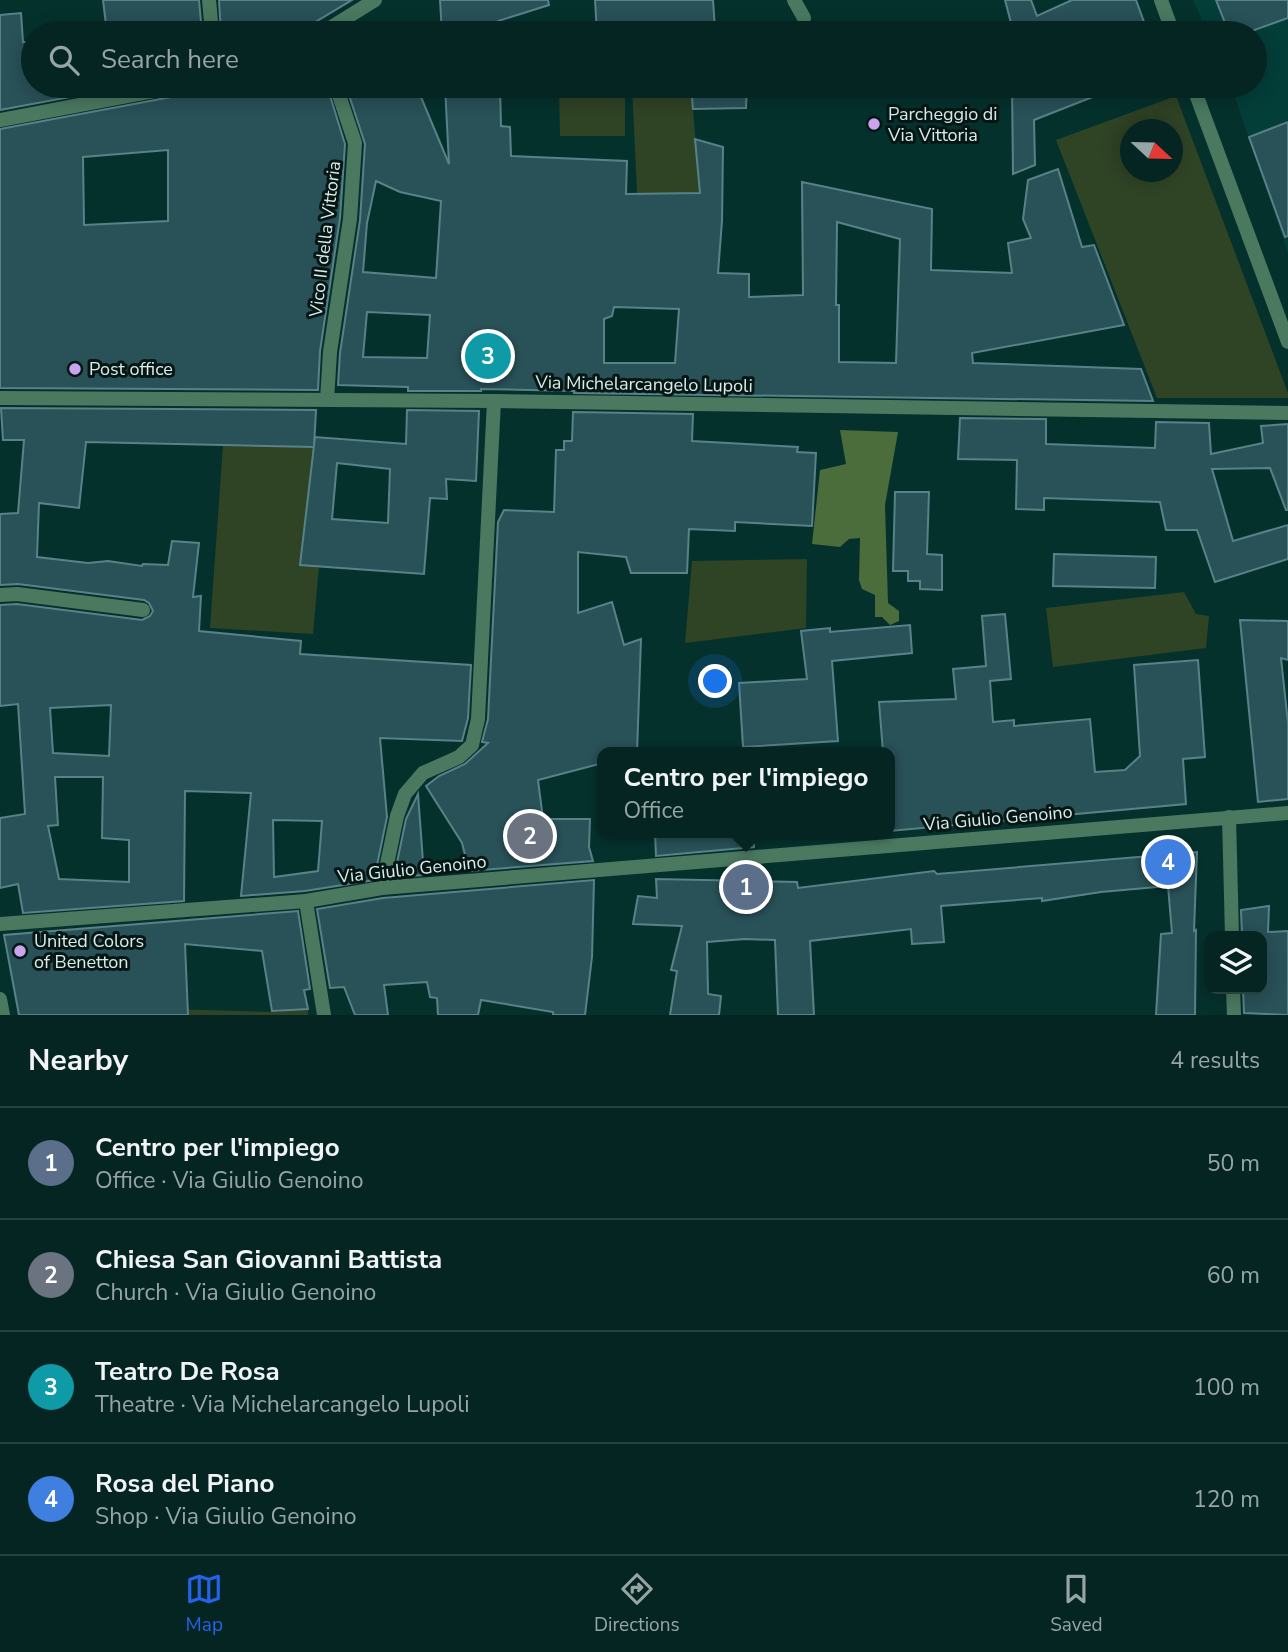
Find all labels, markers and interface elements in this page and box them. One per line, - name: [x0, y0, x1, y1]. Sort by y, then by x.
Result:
- search box: [21, 21, 1267, 98]
- icon: search: [45, 41, 83, 79]
- text: Search here: [101, 42, 239, 77]
- place label: Parcheggio di Via Vittoria: [887, 102, 998, 147]
- marker: Parcheggio di Via Vittoria: [866, 116, 882, 132]
- north arrow: [1120, 119, 1183, 182]
- street label: Vico II della Vittoria: [303, 160, 346, 319]
- pin: 3: [465, 330, 511, 382]
- place label: Post office: [89, 357, 173, 381]
- marker: Post office: [67, 361, 83, 377]
- street label: Via Michelarcangelo Lupoli: [534, 370, 753, 398]
- your location: [698, 664, 732, 698]
- popup: [597, 747, 895, 838]
- text: Centro per l'impiego: [624, 760, 868, 795]
- text: Office: [624, 795, 684, 826]
- street label: Via Giulio Genoino: [921, 800, 1074, 837]
- pin: 2: [507, 810, 553, 862]
- pin: 4: [1145, 836, 1191, 888]
- street label: Via Giulio Genoino: [335, 849, 488, 889]
- pin: 1: [723, 861, 769, 913]
- place label: United Colors of Benetton: [34, 929, 144, 974]
- map controls: [1204, 931, 1267, 994]
- button: layers: [1204, 931, 1267, 994]
- marker: United Colors of Benetton: [12, 943, 28, 959]
- text: Nearby: [28, 1040, 128, 1081]
- text: 4 results: [1170, 1045, 1260, 1076]
- text: Centro per l'impiego: [95, 1130, 340, 1165]
- text: 1: [44, 1148, 58, 1179]
- text: 50 m: [1207, 1148, 1260, 1179]
- text: Office · Via Giulio Genoino: [95, 1165, 364, 1196]
- text: Chiesa San Giovanni Battista: [95, 1242, 442, 1277]
- text: 2: [44, 1260, 58, 1291]
- text: 60 m: [1207, 1260, 1260, 1291]
- text: Church · Via Giulio Genoino: [95, 1277, 376, 1308]
- text: Teatro De Rosa: [95, 1354, 280, 1389]
- text: 3: [44, 1372, 58, 1403]
- text: 100 m: [1193, 1372, 1260, 1403]
- text: Theatre · Via Michelarcangelo Lupoli: [95, 1389, 470, 1420]
- text: Rosa del Piano: [95, 1466, 274, 1501]
- text: 4: [44, 1484, 58, 1515]
- text: 120 m: [1193, 1484, 1260, 1515]
- text: Shop · Via Giulio Genoino: [95, 1501, 357, 1532]
- tab: Map: [185, 1570, 223, 1638]
- tab: Directions: [594, 1570, 680, 1638]
- tab: Saved: [1050, 1570, 1103, 1638]

